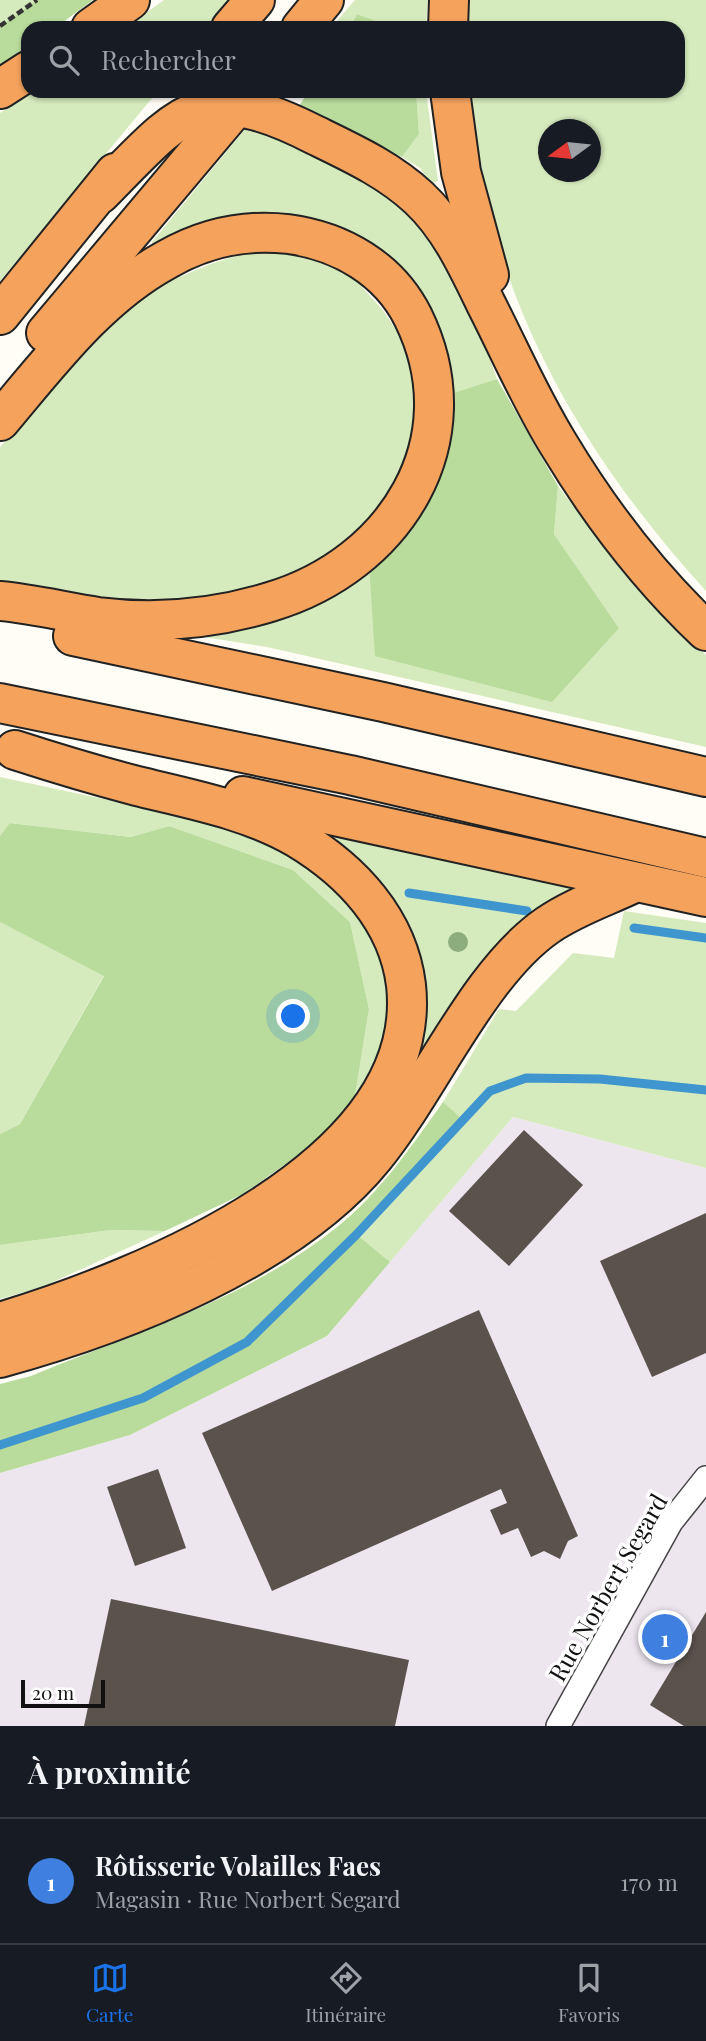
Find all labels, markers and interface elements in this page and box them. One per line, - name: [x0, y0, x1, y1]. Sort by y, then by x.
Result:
- search box: [21, 21, 685, 98]
- icon: search: [45, 41, 83, 79]
- text: Rechercher: [101, 42, 236, 77]
- north arrow: [538, 119, 601, 182]
- your location: [276, 999, 310, 1033]
- street label: Rue Norbert Segard: [540, 1487, 674, 1687]
- pin: 1: [642, 1611, 688, 1663]
- scale bar: [21, 1677, 105, 1709]
- text: 20 m: [32, 1679, 74, 1705]
- text: À proximité: [28, 1752, 191, 1792]
- text: Rôtisserie Volailles Faes: [95, 1848, 381, 1883]
- text: 1: [47, 1866, 55, 1897]
- text: 170 m: [620, 1866, 678, 1897]
- text: Magasin · Rue Norbert Segard: [95, 1883, 401, 1914]
- tab: Carte: [86, 1959, 133, 2027]
- tab: Itinéraire: [305, 1959, 386, 2027]
- tab: Favoris: [558, 1959, 620, 2027]

